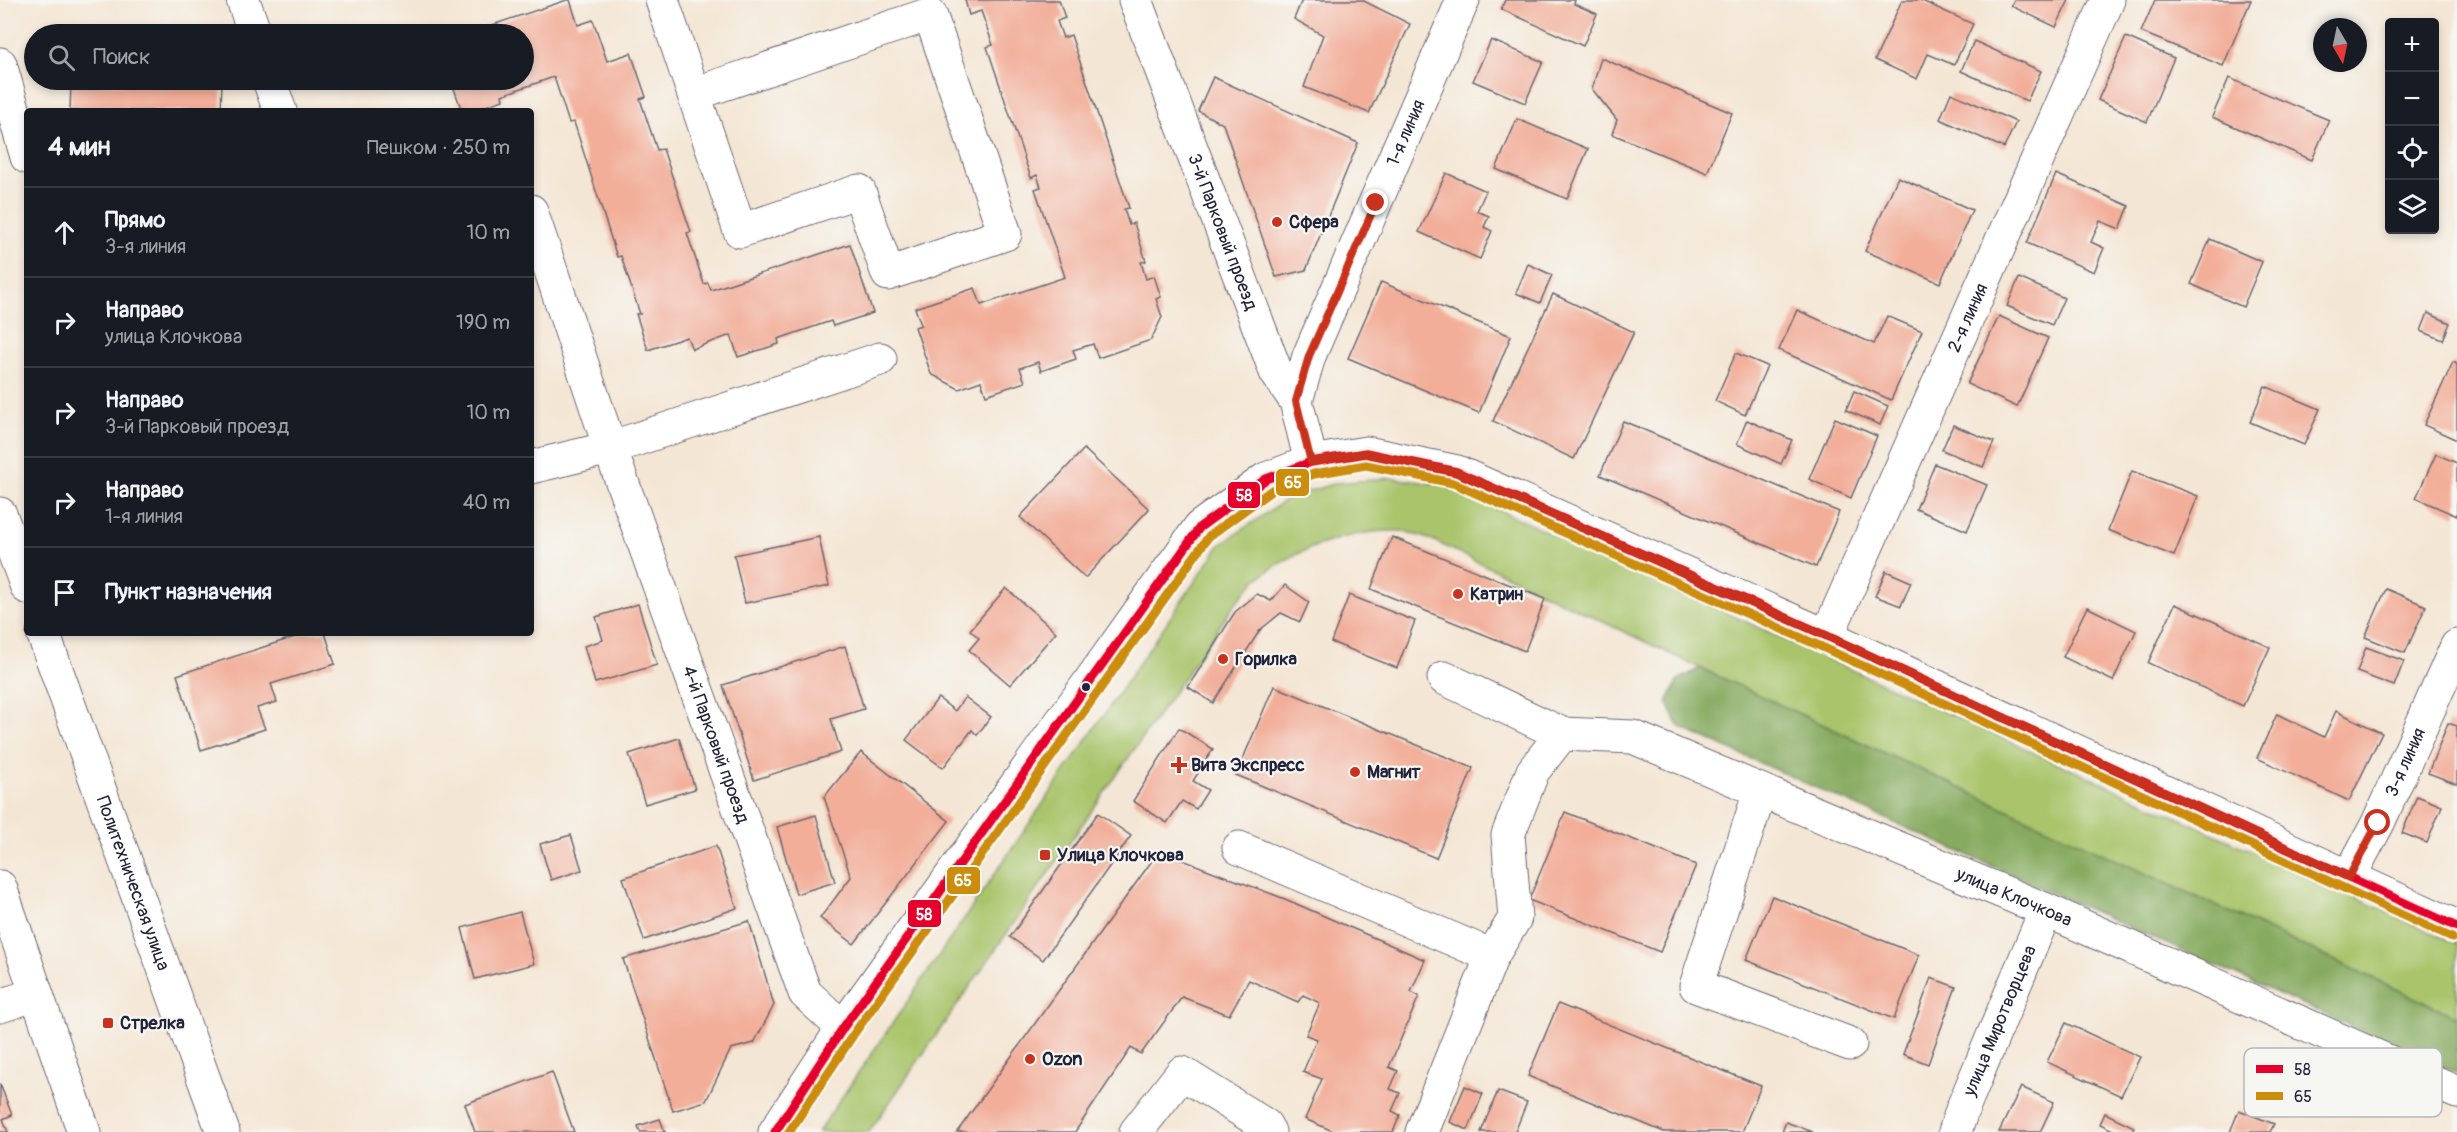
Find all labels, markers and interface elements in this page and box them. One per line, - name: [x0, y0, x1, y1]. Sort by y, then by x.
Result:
- north arrow: [2313, 18, 2367, 72]
- map controls: [2385, 18, 2439, 234]
- button: +: [2385, 18, 2439, 72]
- search box: [24, 24, 534, 90]
- icon: search: [45, 41, 78, 74]
- text: Поиск: [93, 43, 150, 71]
- button: −: [2385, 72, 2439, 126]
- street label: 1-я линия: [1382, 96, 1430, 170]
- button: locate: [2385, 126, 2439, 180]
- text: 4 мин: [48, 131, 110, 163]
- text: Пешком · 250 m: [367, 135, 510, 160]
- street label: 3-й Парковый проезд: [1182, 151, 1263, 314]
- button: layers: [2385, 180, 2439, 234]
- route end: [1362, 189, 1388, 215]
- text: Прямо: [105, 206, 165, 234]
- place label: Сфера: [1289, 211, 1339, 234]
- marker: Сфера: [1270, 215, 1284, 229]
- icon: ahead: [48, 216, 81, 249]
- text: 10 m: [466, 220, 510, 245]
- text: 3-я линия: [105, 234, 186, 259]
- street label: 2-я линия: [1943, 280, 1993, 356]
- text: Направо: [105, 296, 184, 324]
- icon: right: [48, 306, 81, 339]
- text: 190 m: [456, 310, 510, 335]
- text: улица Клочкова: [105, 324, 242, 349]
- text: Направо: [105, 386, 184, 414]
- icon: right: [48, 396, 81, 429]
- text: 10 m: [466, 400, 510, 425]
- text: 3-й Парковый проезд: [105, 414, 289, 439]
- line badge: 65: [1275, 468, 1310, 497]
- text: 65: [1284, 473, 1302, 493]
- text: Направо: [105, 476, 184, 504]
- line badge: 58: [1227, 481, 1261, 509]
- icon: right: [48, 486, 81, 519]
- text: 58: [1236, 486, 1252, 506]
- text: 40 m: [463, 490, 510, 515]
- text: 1-я линия: [105, 504, 183, 529]
- icon: arrive: [48, 576, 81, 609]
- text: Пункт назначения: [105, 578, 272, 606]
- place label: Катрин: [1470, 583, 1523, 606]
- marker: Катрин: [1451, 587, 1465, 601]
- place label: Горилка: [1235, 648, 1298, 671]
- marker: Горилка: [1216, 652, 1230, 666]
- street label: 4-й Парковый проезд: [677, 662, 754, 827]
- unlabelled marker: [1080, 681, 1092, 693]
- street label: 3-я линия: [2380, 724, 2431, 800]
- place label: Вита Экспресс: [1191, 754, 1305, 777]
- marker: Вита Экспресс: [1172, 758, 1186, 772]
- place label: Магнит: [1367, 761, 1421, 784]
- marker: Магнит: [1348, 765, 1362, 779]
- street label: Политехническая улица: [91, 793, 175, 974]
- route start: [2364, 809, 2390, 835]
- place label: Улица Клочкова: [1057, 844, 1184, 867]
- marker: Улица Клочкова: [1038, 848, 1052, 862]
- street label: улица Клочкова: [1952, 862, 2075, 932]
- line badge: 65: [946, 866, 981, 895]
- text: 65: [954, 871, 972, 891]
- line badge: 58: [907, 899, 942, 928]
- text: 58: [916, 905, 932, 925]
- street label: улица Миротворцева: [1958, 942, 2042, 1101]
- place label: Стрелка: [120, 1012, 185, 1035]
- marker: Стрелка: [101, 1016, 115, 1030]
- place label: Ozon: [1042, 1048, 1082, 1071]
- legend: [2244, 1048, 2442, 1117]
- marker: Ozon: [1023, 1052, 1037, 1066]
- text: 58: [2294, 1060, 2311, 1080]
- text: 65: [2294, 1087, 2312, 1107]

